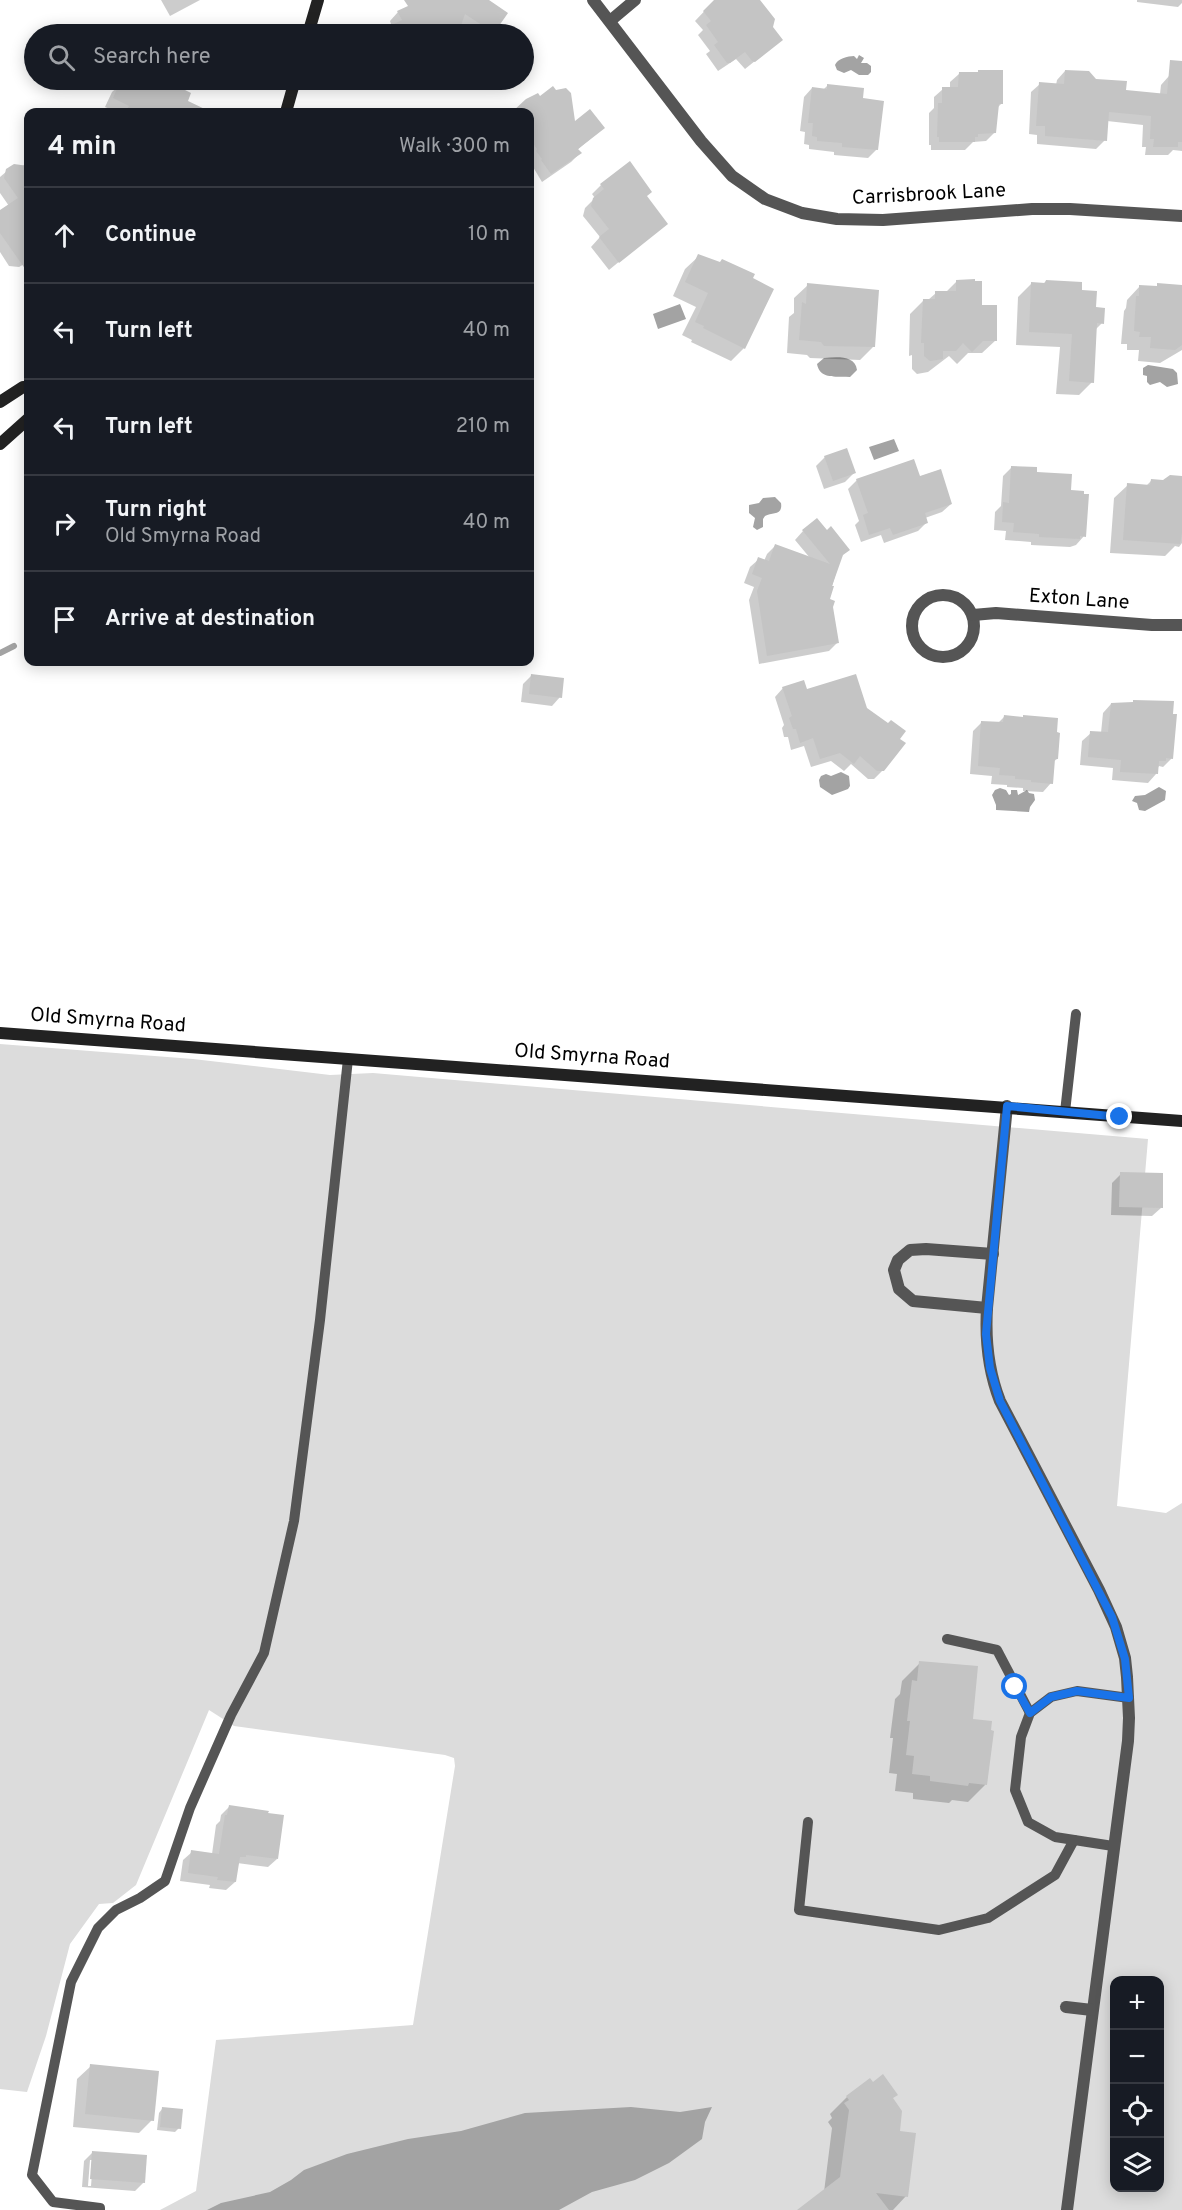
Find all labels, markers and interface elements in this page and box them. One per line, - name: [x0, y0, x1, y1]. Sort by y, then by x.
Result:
- search box: [24, 24, 534, 90]
- icon: search: [45, 41, 78, 74]
- text: Search here: [93, 44, 211, 71]
- text: 4 min: [48, 131, 117, 164]
- text: Walk · 300 m: [399, 134, 510, 160]
- street label: Carrisbrook Lane: [851, 178, 1007, 212]
- icon: ahead: [48, 219, 81, 252]
- text: Continue: [105, 222, 196, 249]
- text: 10 m: [468, 222, 510, 248]
- icon: left: [48, 315, 81, 348]
- text: Turn left: [105, 318, 193, 345]
- text: 40 m: [463, 318, 510, 344]
- icon: left: [48, 411, 81, 444]
- text: Turn left: [105, 414, 193, 441]
- text: 210 m: [456, 414, 510, 440]
- text: Turn right: [105, 497, 207, 524]
- icon: right: [48, 507, 81, 540]
- text: 40 m: [463, 510, 510, 536]
- text: Old Smyrna Road: [105, 524, 261, 550]
- street label: Exton Lane: [1028, 584, 1130, 616]
- icon: arrive: [48, 603, 81, 636]
- text: Arrive at destination: [105, 606, 315, 633]
- street label: Old Smyrna Road: [29, 1003, 187, 1039]
- street label: Old Smyrna Road: [513, 1039, 671, 1075]
- route end: [1106, 1103, 1132, 1129]
- route start: [1001, 1673, 1027, 1699]
- map controls: [1110, 1976, 1164, 2192]
- button: +: [1110, 1976, 1164, 2030]
- button: −: [1110, 2030, 1164, 2084]
- button: locate: [1110, 2084, 1164, 2138]
- button: layers: [1110, 2138, 1164, 2192]

